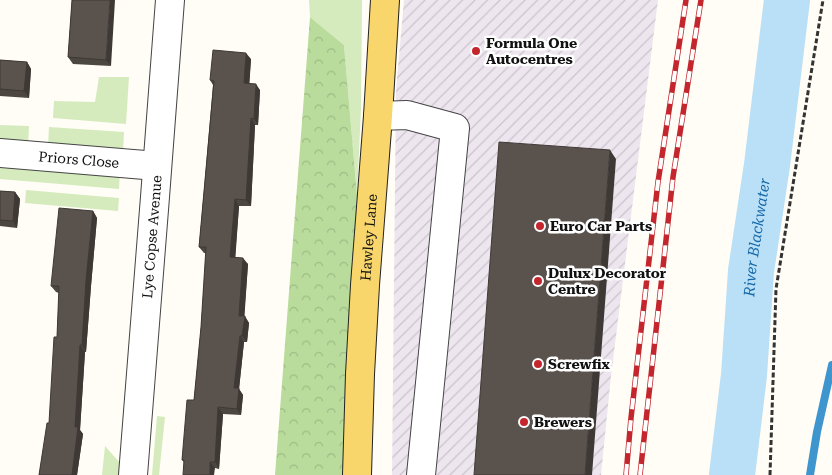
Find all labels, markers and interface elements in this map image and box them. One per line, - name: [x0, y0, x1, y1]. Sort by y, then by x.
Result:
- place label: Formula One Autocentres: [486, 35, 577, 67]
- marker: Formula One Autocentres: [470, 45, 482, 57]
- street label: Priors Close: [38, 148, 120, 171]
- street label: Lye Copse Avenue: [139, 174, 165, 299]
- water label: River Blackwater: [740, 176, 774, 298]
- street label: Hawley Lane: [357, 193, 380, 281]
- place label: Euro Car Parts: [550, 218, 652, 234]
- marker: Euro Car Parts: [534, 220, 546, 232]
- place label: Dulux Decorator Centre: [548, 265, 667, 297]
- marker: Dulux Decorator Centre: [532, 275, 544, 287]
- place label: Screwfix: [548, 356, 611, 372]
- marker: Screwfix: [532, 358, 544, 370]
- place label: Brewers: [534, 414, 592, 430]
- marker: Brewers: [518, 416, 530, 428]

